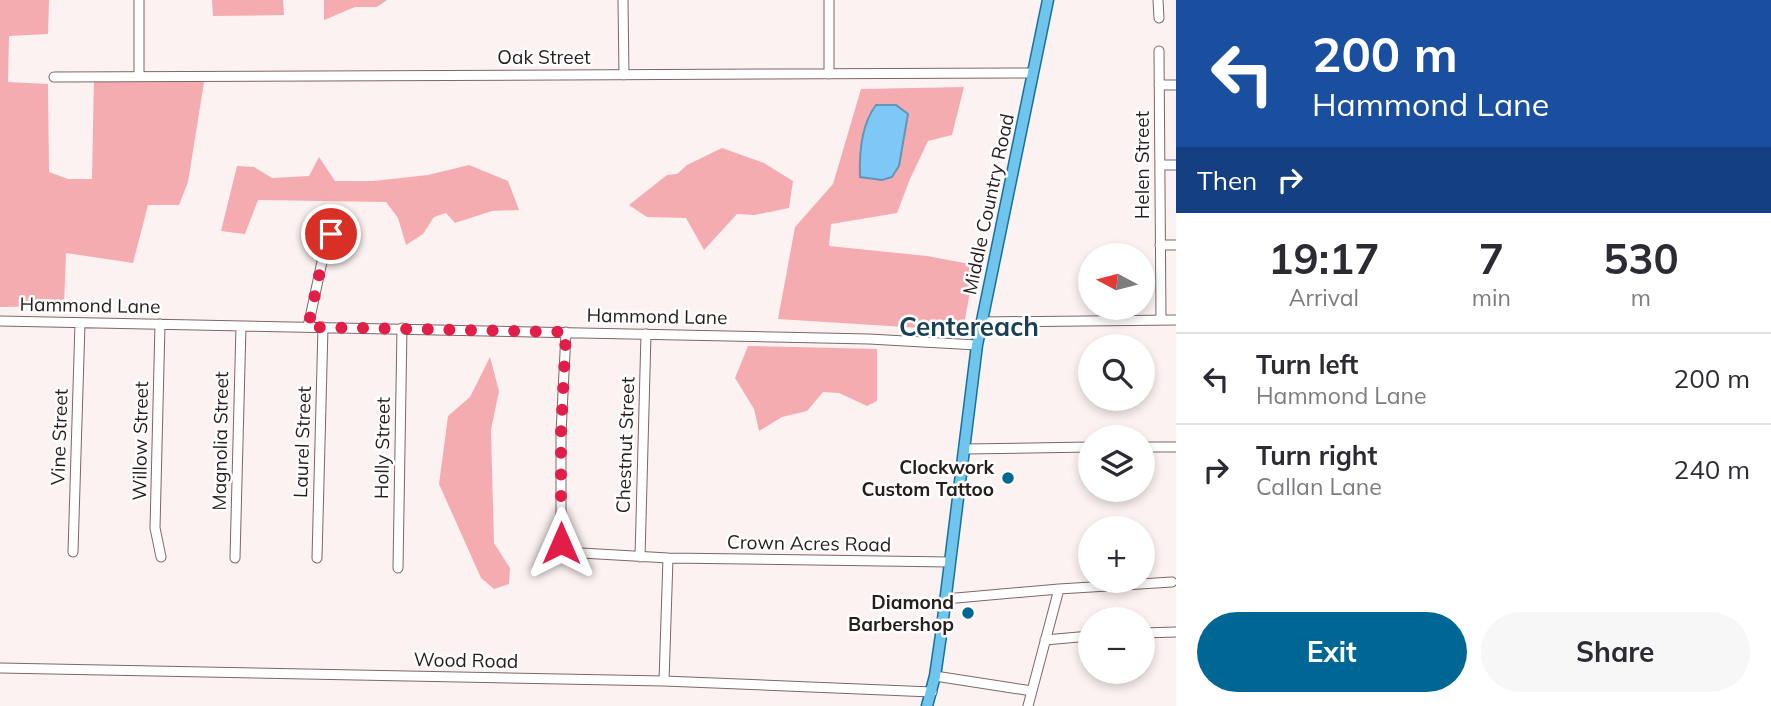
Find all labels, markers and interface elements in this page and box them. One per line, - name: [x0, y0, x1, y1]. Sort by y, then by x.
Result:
- text: 200 m: [1312, 23, 1458, 84]
- icon: left: [1197, 28, 1288, 119]
- street label: Oak Street: [497, 45, 591, 69]
- text: Hammond Lane: [1312, 84, 1549, 124]
- street label: Helen Street: [1130, 110, 1154, 219]
- street label: Middle Country Road: [957, 111, 1019, 297]
- icon: right: [1271, 161, 1309, 199]
- text: Then: [1197, 164, 1257, 197]
- pin: [301, 204, 361, 264]
- icon: arrive: [312, 215, 350, 253]
- text: 19:17: [1268, 232, 1379, 285]
- text: 7: [1479, 232, 1504, 285]
- text: 530: [1603, 232, 1679, 285]
- north arrow: [1078, 243, 1155, 320]
- map controls: [1078, 243, 1155, 684]
- text: Arrival: [1289, 283, 1359, 312]
- text: min: [1472, 283, 1511, 312]
- text: m: [1631, 283, 1651, 312]
- street label: Hammond Lane: [19, 292, 161, 318]
- street label: Hammond Lane: [586, 303, 728, 329]
- district label: Centereach: [899, 310, 1039, 343]
- button: search: [1078, 334, 1155, 411]
- text: Turn left: [1256, 348, 1358, 381]
- icon: left: [1197, 360, 1235, 398]
- text: 200 m: [1674, 362, 1750, 395]
- street label: Magnolia Street: [207, 371, 233, 511]
- street label: Chestnut Street: [611, 376, 639, 514]
- street label: Willow Street: [127, 381, 153, 501]
- text: Hammond Lane: [1256, 381, 1427, 410]
- street label: Laurel Street: [288, 385, 316, 498]
- street label: Vine Street: [45, 388, 73, 486]
- street label: Holly Street: [369, 396, 395, 499]
- button: layers: [1078, 425, 1155, 502]
- text: Turn right: [1256, 439, 1377, 472]
- icon: right: [1197, 451, 1235, 489]
- text: 240 m: [1674, 453, 1750, 486]
- place label: Clockwork Custom Tattoo: [862, 455, 995, 501]
- marker: Clockwork Custom Tattoo: [1000, 470, 1016, 486]
- text: Callan Lane: [1256, 472, 1382, 501]
- position arrow: [524, 506, 598, 580]
- button: +: [1078, 516, 1155, 593]
- street label: Crown Acres Road: [727, 530, 891, 556]
- place label: Diamond Barbershop: [848, 590, 954, 636]
- marker: Diamond Barbershop: [960, 605, 976, 621]
- button: −: [1078, 607, 1155, 684]
- button: Exit: [1197, 612, 1467, 692]
- button: Share: [1481, 612, 1750, 692]
- street label: Wood Road: [413, 647, 519, 673]

